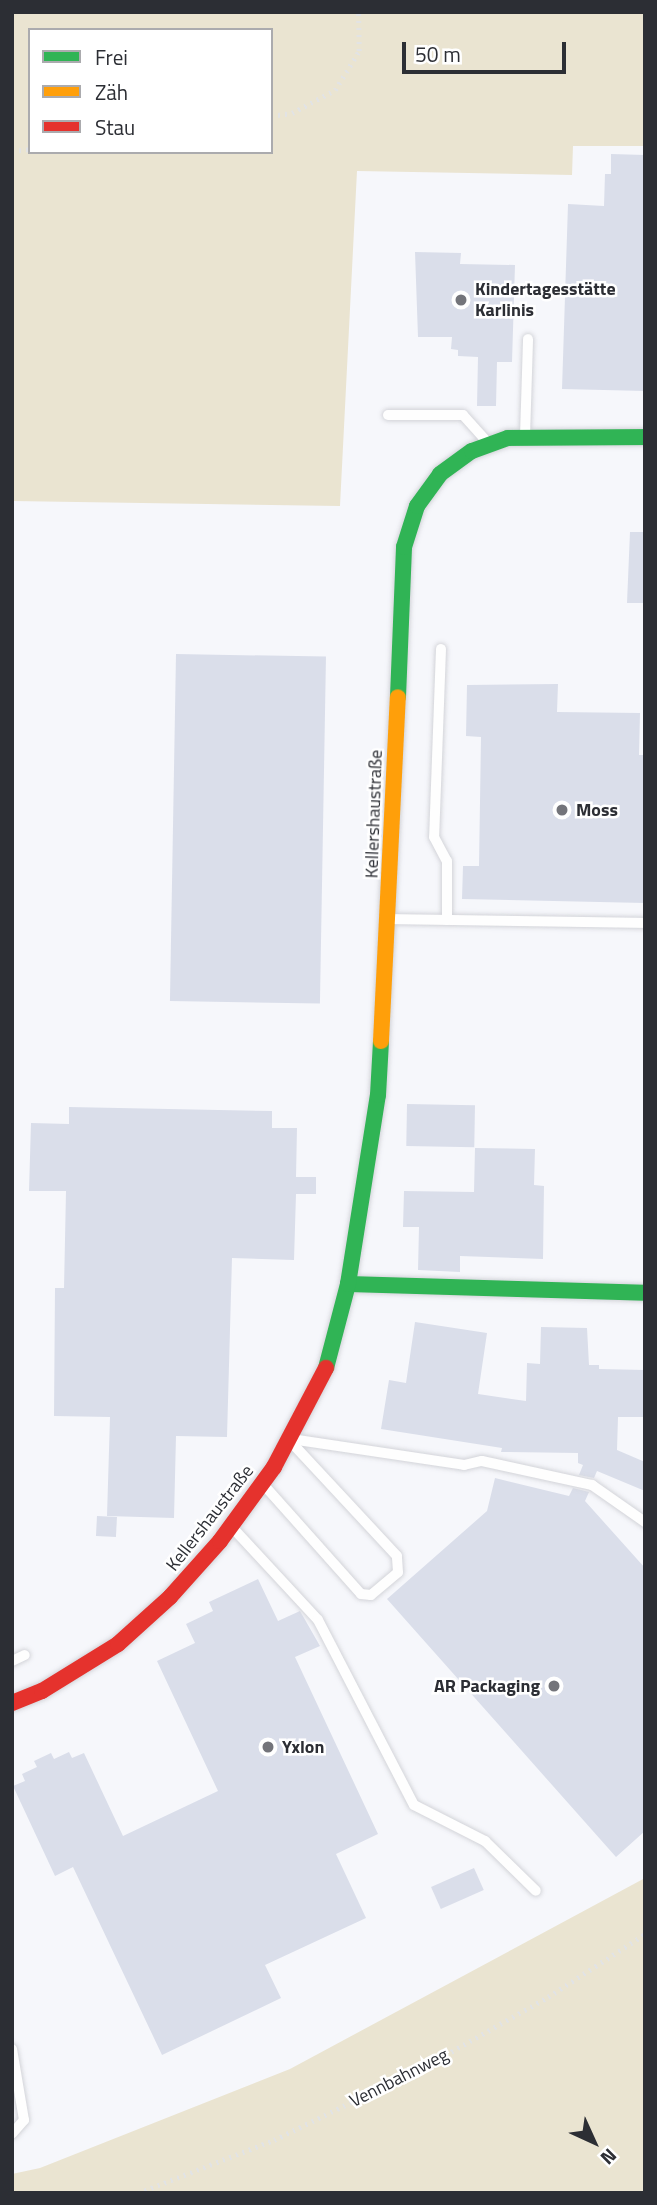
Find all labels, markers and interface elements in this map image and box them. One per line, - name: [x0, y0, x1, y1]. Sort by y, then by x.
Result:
- legend: [28, 28, 273, 154]
- scale bar: [405, 28, 570, 72]
- text: 50 m: [415, 38, 461, 70]
- text: Frei: [95, 41, 128, 73]
- text: Zäh: [95, 76, 128, 108]
- text: Stau: [95, 111, 135, 143]
- place label: Kindertagesstätte Karlinis: [475, 279, 616, 322]
- marker: Kindertagesstätte Karlinis: [453, 292, 469, 308]
- street label: Kellershaustraße: [361, 749, 387, 879]
- place label: Moss: [576, 799, 618, 821]
- marker: Moss: [554, 802, 570, 818]
- street label: Kellershaustraße: [162, 1461, 258, 1575]
- place label: AR Packaging: [434, 1675, 540, 1697]
- marker: AR Packaging: [546, 1678, 562, 1694]
- place label: Yxlon: [282, 1736, 324, 1758]
- marker: Yxlon: [260, 1739, 276, 1755]
- street label: Vennbahnweg: [346, 2044, 452, 2112]
- north arrow: [559, 2107, 629, 2177]
- text: N: [594, 2142, 624, 2172]

